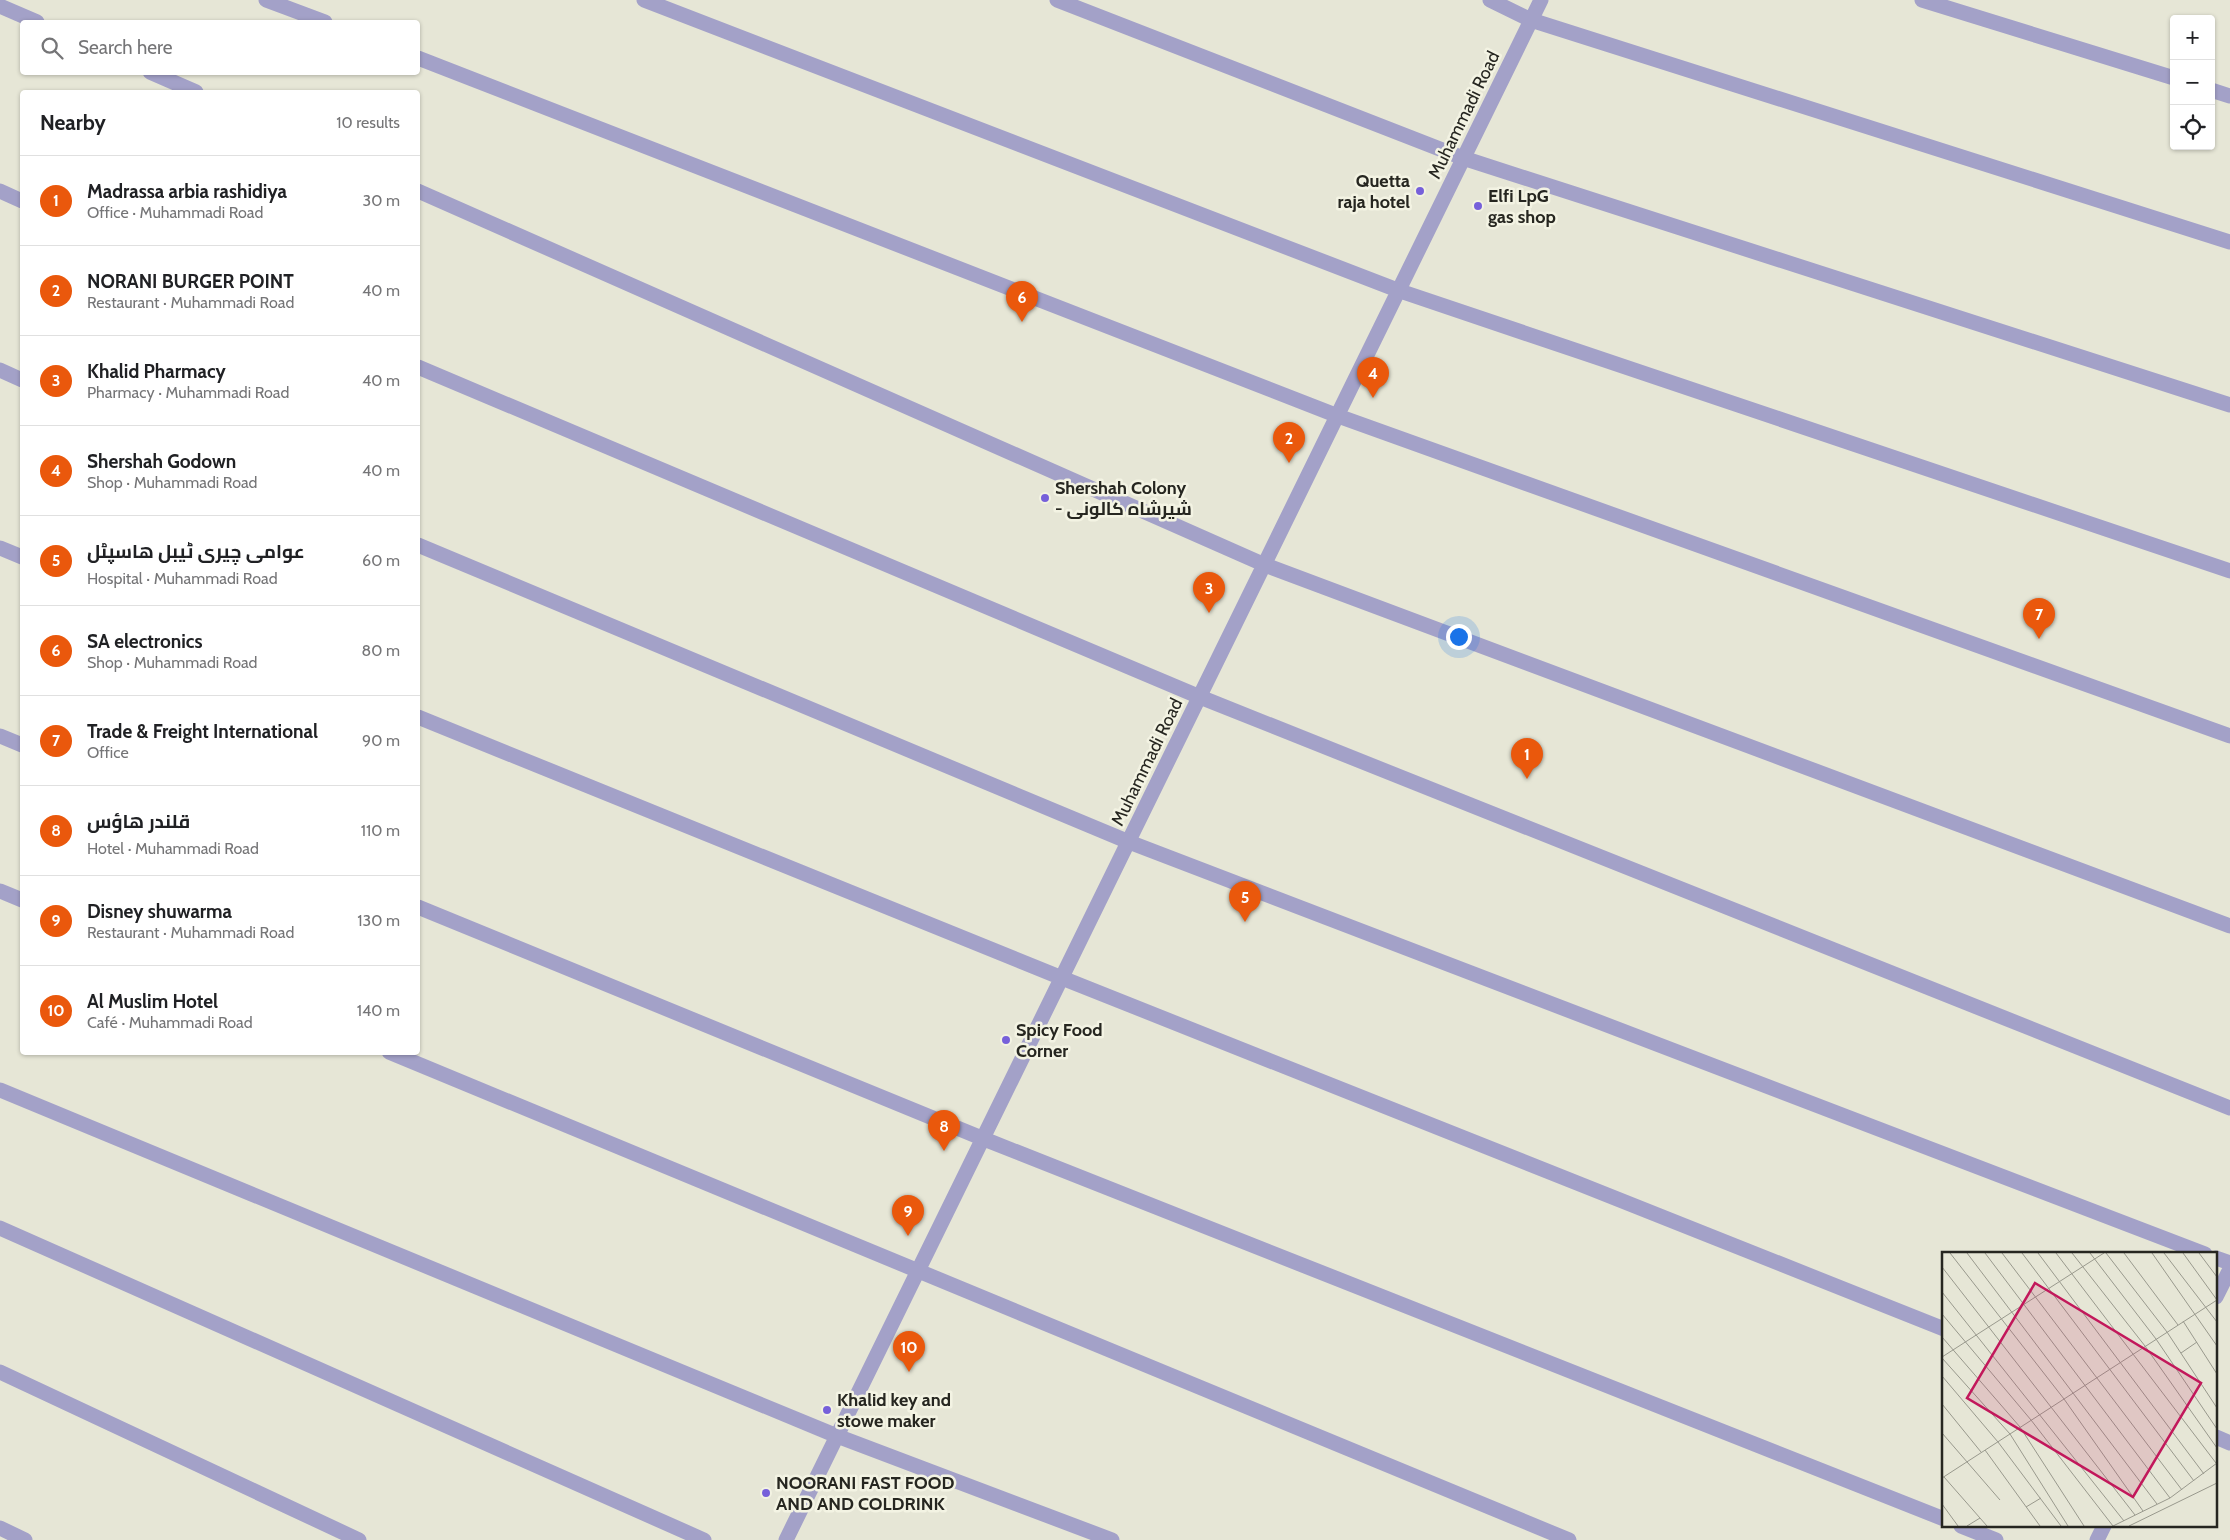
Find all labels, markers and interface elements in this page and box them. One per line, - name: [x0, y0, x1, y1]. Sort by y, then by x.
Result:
- map controls: [2170, 15, 2215, 150]
- button: +: [2170, 15, 2215, 60]
- search box: [20, 20, 420, 75]
- icon: search: [38, 34, 66, 62]
- text: Search here: [78, 36, 172, 59]
- street label: Muhammadi Road: [1424, 48, 1504, 182]
- button: −: [2170, 60, 2215, 105]
- button: locate: [2170, 105, 2215, 150]
- text: Nearby: [40, 110, 106, 135]
- text: 10 results: [336, 113, 400, 132]
- place label: Quetta raja hotel: [1338, 170, 1410, 213]
- text: Madrassa arbia rashidiya: [87, 180, 287, 203]
- marker: Quetta raja hotel: [1414, 185, 1426, 197]
- place label: Elfi LpG gas shop: [1488, 185, 1556, 228]
- text: 1: [53, 191, 59, 210]
- text: 30 m: [363, 191, 400, 210]
- marker: Elfi LpG gas shop: [1472, 200, 1484, 212]
- text: Office · Muhammadi Road: [87, 203, 263, 222]
- text: NORANI BURGER POINT: [87, 270, 294, 293]
- text: 2: [52, 281, 60, 300]
- text: 40 m: [362, 281, 400, 300]
- pin: 6: [1006, 281, 1038, 322]
- text: Restaurant · Muhammadi Road: [87, 293, 294, 312]
- pin: 4: [1357, 357, 1389, 398]
- text: Khalid Pharmacy: [87, 360, 226, 383]
- text: 3: [52, 371, 60, 390]
- text: 40 m: [362, 371, 400, 390]
- text: Pharmacy · Muhammadi Road: [87, 383, 289, 402]
- pin: 2: [1273, 422, 1305, 463]
- text: Shershah Godown: [87, 450, 236, 473]
- text: 4: [51, 461, 61, 480]
- text: 40 m: [362, 461, 400, 480]
- text: Shop · Muhammadi Road: [87, 473, 258, 492]
- place label: Shershah Colony - شیرشاہ کالونی: [1055, 477, 1192, 520]
- marker: Shershah Colony - شیرشاہ کالونی: [1039, 492, 1051, 504]
- text: عوامی چیری ٹیبل ھاسپٹل: [87, 540, 305, 563]
- text: 5: [52, 551, 60, 570]
- text: 60 m: [362, 551, 400, 570]
- text: Hospital · Muhammadi Road: [87, 569, 278, 588]
- pin: 3: [1193, 572, 1225, 613]
- pin: 7: [2023, 598, 2055, 639]
- your location: [1446, 624, 1472, 650]
- text: SA electronics: [87, 630, 202, 653]
- text: 6: [52, 641, 61, 660]
- text: 80 m: [362, 641, 400, 660]
- text: Shop · Muhammadi Road: [87, 653, 258, 672]
- street label: Muhammadi Road: [1107, 695, 1187, 829]
- text: Trade & Freight International: [87, 720, 318, 743]
- text: 7: [52, 731, 60, 750]
- text: 90 m: [362, 731, 400, 750]
- pin: 1: [1511, 738, 1543, 779]
- text: Office: [87, 743, 129, 762]
- text: قلندر ھاؤس: [87, 810, 190, 833]
- text: 8: [51, 821, 61, 840]
- text: 110 m: [361, 821, 400, 840]
- text: Hotel · Muhammadi Road: [87, 839, 259, 858]
- pin: 5: [1229, 881, 1261, 922]
- text: Disney shuwarma: [87, 900, 232, 923]
- text: 9: [52, 911, 61, 930]
- text: 130 m: [357, 911, 400, 930]
- text: Restaurant · Muhammadi Road: [87, 923, 294, 942]
- text: Al Muslim Hotel: [87, 990, 218, 1013]
- text: 10: [47, 1001, 65, 1020]
- text: 140 m: [357, 1001, 400, 1020]
- text: Café · Muhammadi Road: [87, 1013, 253, 1032]
- place label: Spicy Food Corner: [1016, 1019, 1102, 1062]
- marker: Spicy Food Corner: [1000, 1034, 1012, 1046]
- pin: 8: [928, 1110, 960, 1151]
- pin: 9: [892, 1195, 924, 1236]
- inset map: [1942, 1252, 2218, 1528]
- pin: 10: [893, 1331, 925, 1372]
- place label: Khalid key and stowe maker: [837, 1389, 951, 1432]
- marker: Khalid key and stowe maker: [821, 1404, 833, 1416]
- place label: NOORANI FAST FOOD AND AND COLDRINK: [776, 1472, 954, 1515]
- marker: NOORANI FAST FOOD AND AND COLDRINK: [760, 1487, 772, 1499]

